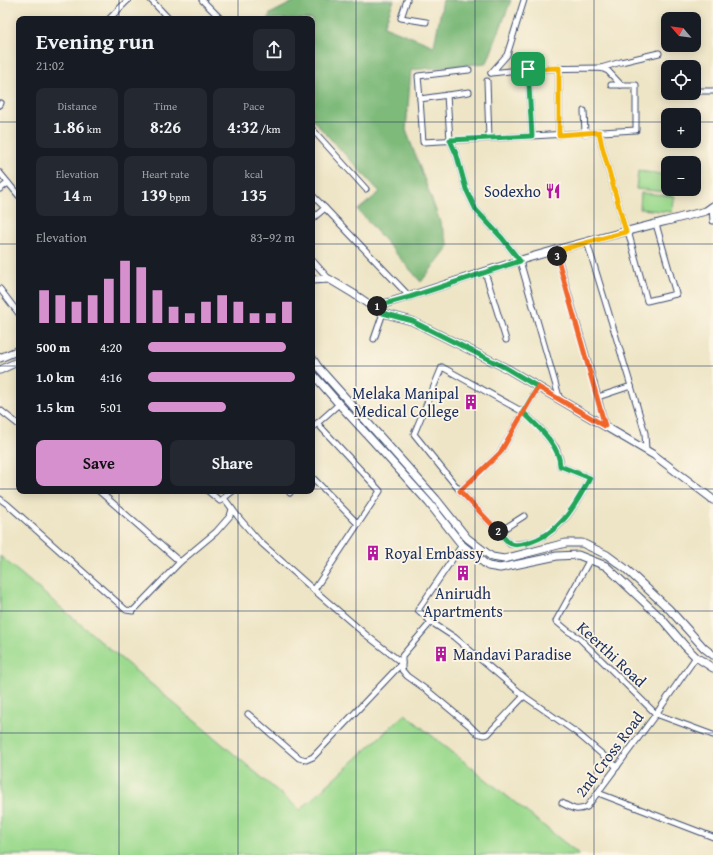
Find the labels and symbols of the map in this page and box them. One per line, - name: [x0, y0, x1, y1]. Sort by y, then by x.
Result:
- north arrow: [661, 12, 701, 52]
- pin: [511, 52, 545, 86]
- place label: Sodexho: [484, 179, 541, 203]
- restaurant icon: Sodexho: [544, 182, 562, 200]
- pin: 3: [547, 246, 567, 266]
- pin: 1: [367, 296, 387, 316]
- place label: Melaka Manipal Medical College: [352, 381, 460, 423]
- building icon: Melaka Manipal Medical College: [462, 393, 480, 411]
- pin: 2: [488, 521, 508, 541]
- place label: Royal Embassy: [385, 541, 483, 565]
- building icon: Royal Embassy: [364, 544, 382, 562]
- building icon: Anirudh Apartments: [454, 564, 472, 582]
- place label: Anirudh Apartments: [423, 581, 503, 623]
- street label: Keerthi Road: [572, 615, 652, 693]
- place label: Mandavi Paradise: [453, 642, 572, 666]
- building icon: Mandavi Paradise: [432, 645, 450, 663]
- street label: 2nd Cross Road: [569, 706, 649, 802]

